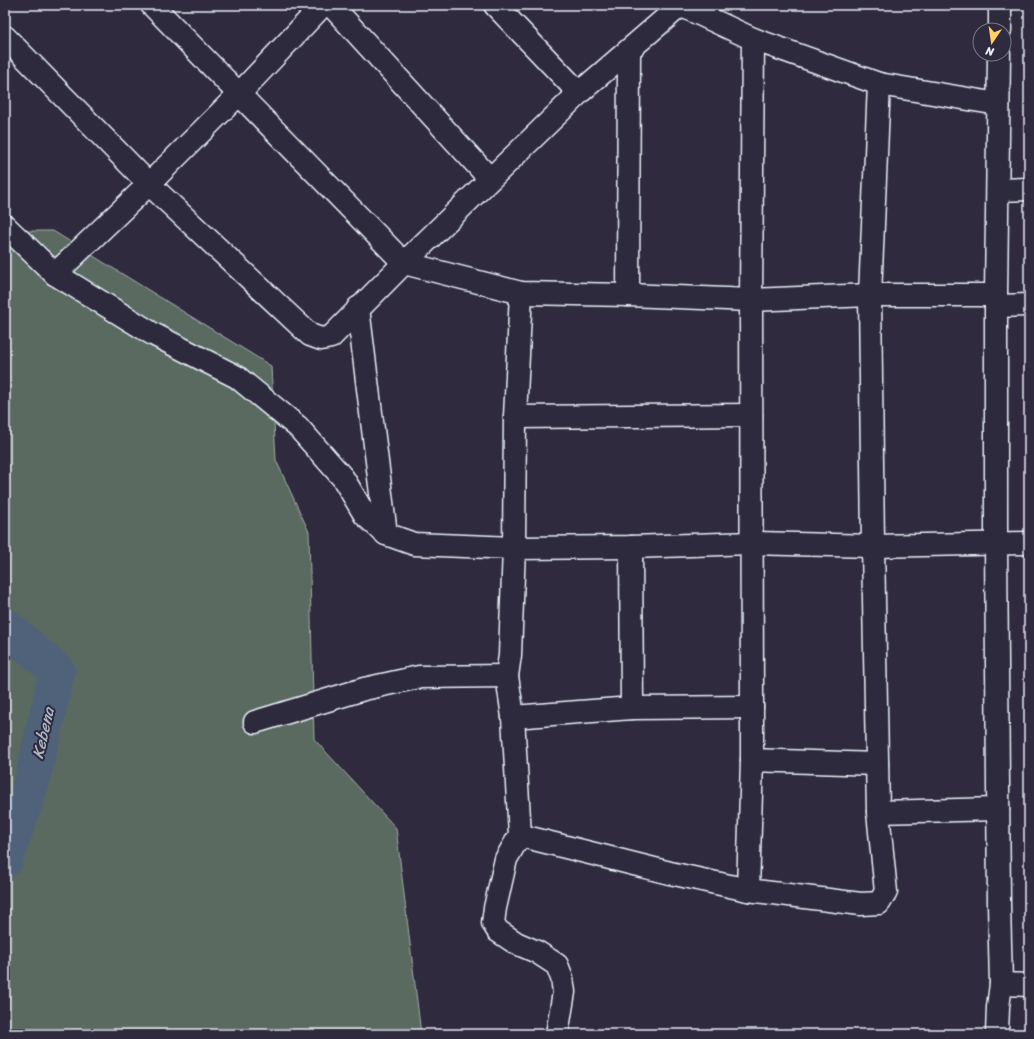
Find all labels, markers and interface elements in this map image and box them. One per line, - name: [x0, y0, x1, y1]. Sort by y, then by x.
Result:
- north arrow: [972, 22, 1012, 62]
- text: N: [984, 41, 997, 62]
- water label: Kebena: [23, 703, 63, 761]

